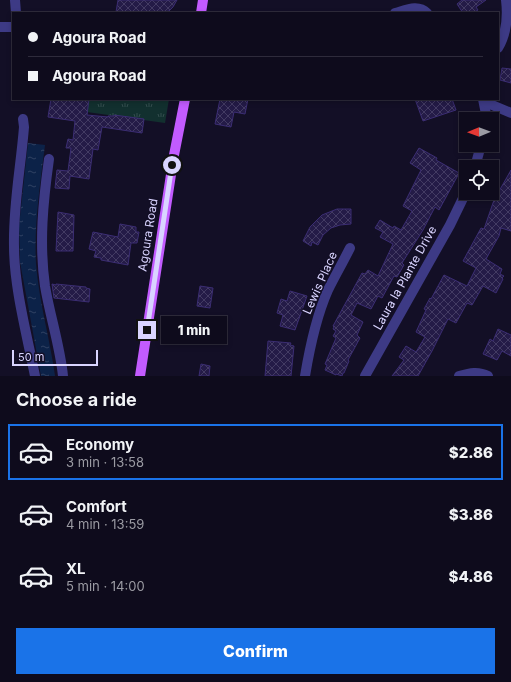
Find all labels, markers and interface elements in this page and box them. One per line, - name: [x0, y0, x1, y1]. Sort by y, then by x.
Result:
- text: Agoura Road: [52, 28, 146, 47]
- text: Agoura Road: [52, 66, 146, 85]
- north arrow: [459, 112, 499, 152]
- map controls: [459, 112, 499, 200]
- route start: [163, 156, 181, 174]
- button: locate: [459, 160, 499, 200]
- street label: Agoura Road: [134, 197, 161, 272]
- street label: Laura la Plante Drive: [370, 223, 439, 332]
- street label: Lewis Place: [299, 249, 340, 317]
- callout: 1 min: [161, 316, 227, 344]
- route end: [138, 321, 156, 339]
- text: 1 min: [178, 322, 210, 338]
- scale bar: [12, 348, 98, 367]
- text: 50 m: [18, 350, 44, 364]
- text: Choose a ride: [16, 389, 137, 410]
- icon: car: [18, 434, 54, 470]
- text: Economy: [66, 435, 134, 454]
- text: $2.86: [449, 443, 493, 462]
- text: 3 min · 13:58: [66, 454, 144, 470]
- icon: car: [18, 496, 54, 532]
- text: Comfort: [66, 497, 127, 516]
- text: $3.86: [449, 505, 493, 524]
- text: 4 min · 13:59: [66, 516, 144, 532]
- icon: car: [18, 558, 54, 594]
- text: XL: [66, 559, 86, 578]
- text: $4.86: [449, 567, 493, 586]
- text: 5 min · 14:00: [66, 578, 145, 594]
- button: Confirm: [16, 628, 495, 674]

